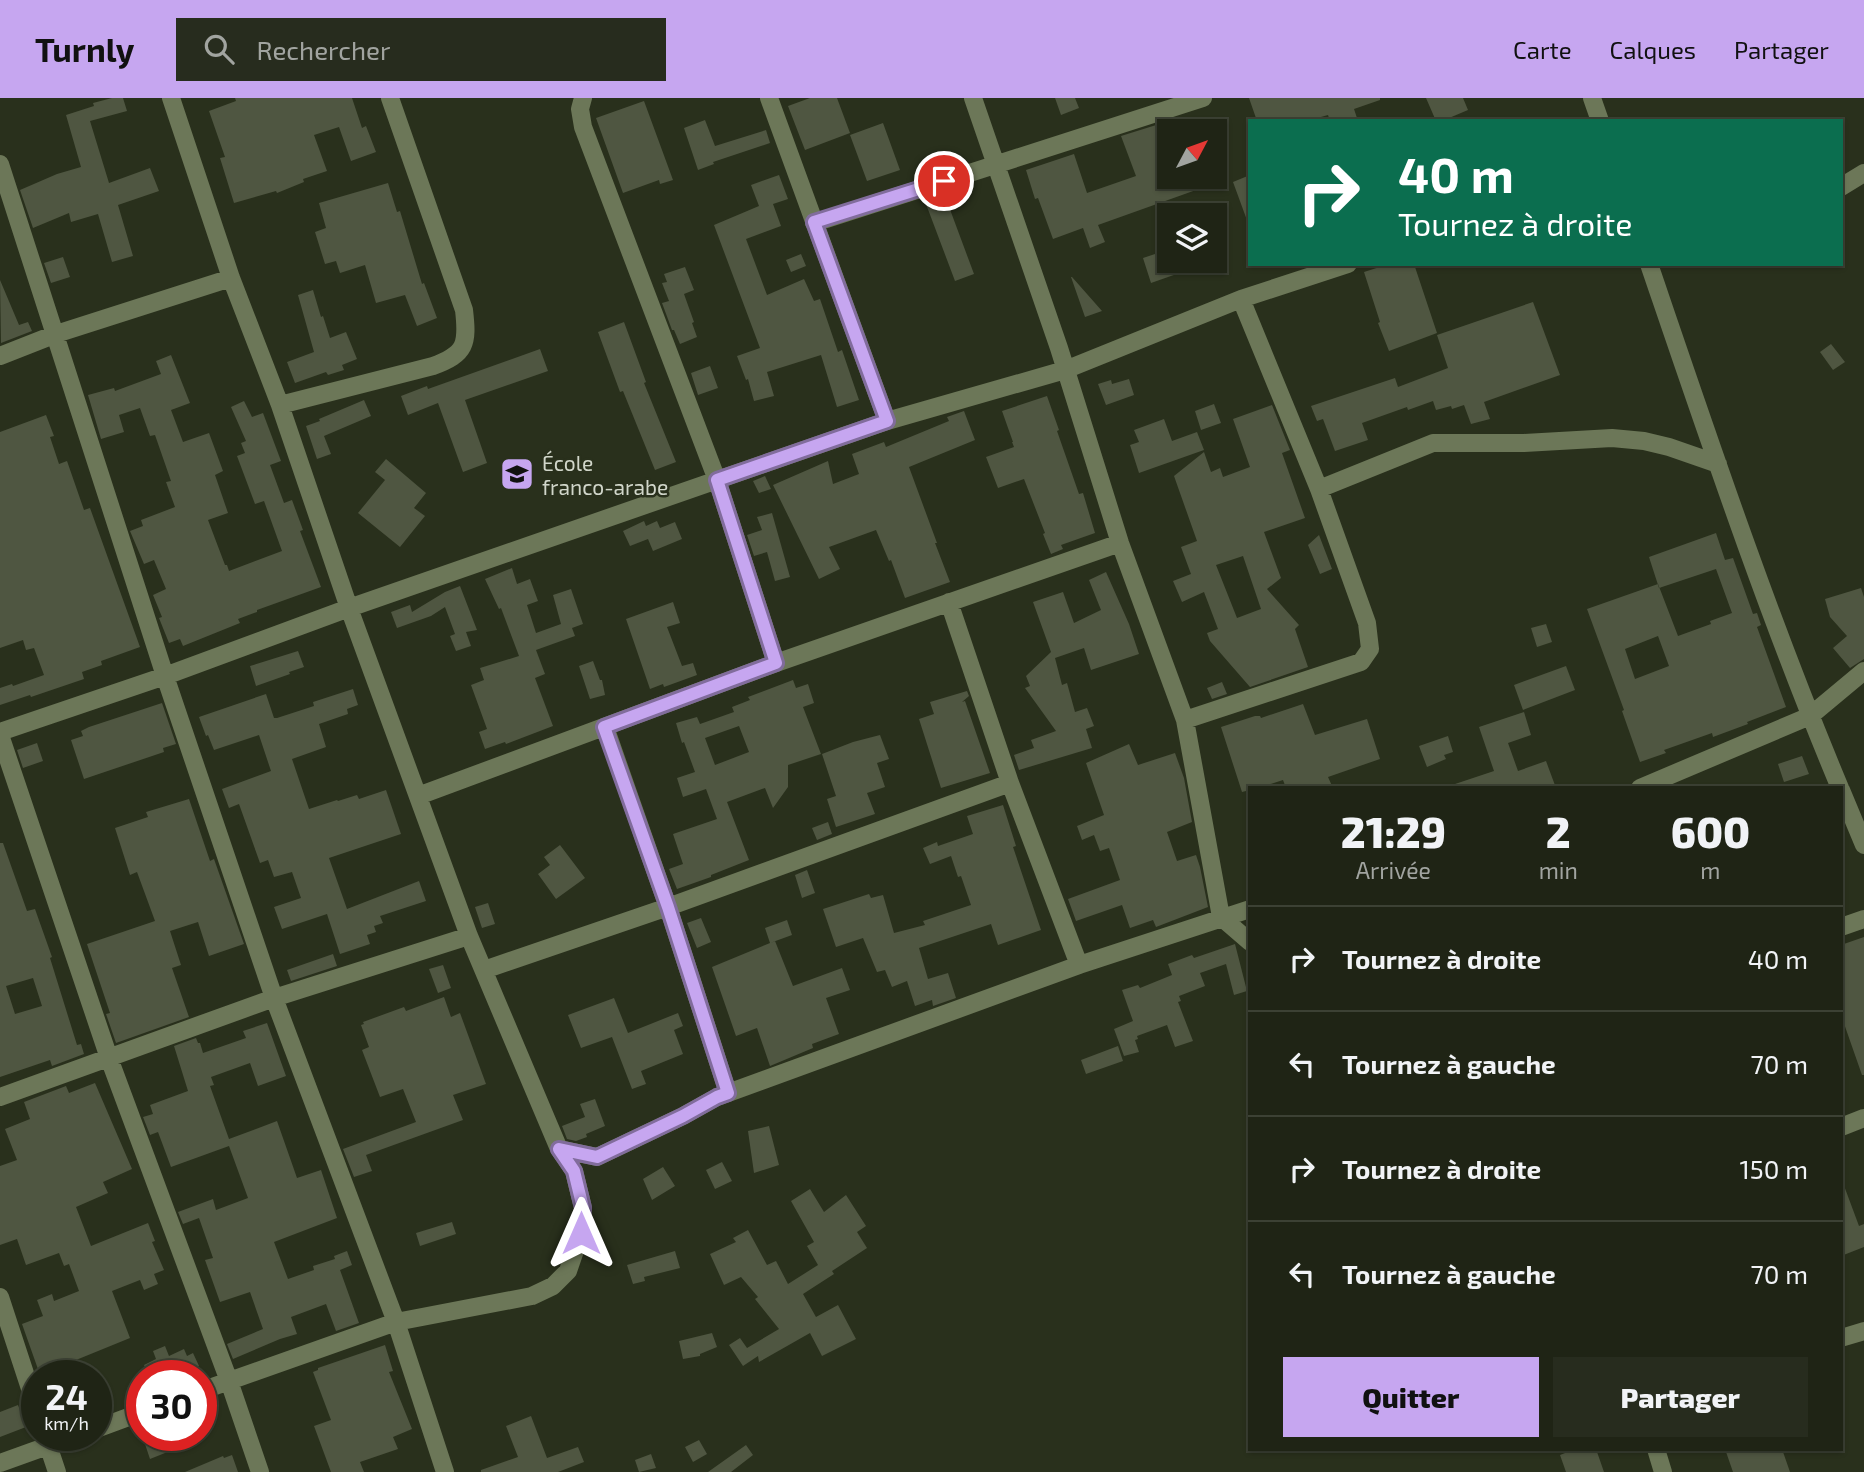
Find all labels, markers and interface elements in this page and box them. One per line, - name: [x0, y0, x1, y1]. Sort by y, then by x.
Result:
- search box: [176, 18, 666, 81]
- text: Turnly: [35, 29, 134, 69]
- icon: search: [200, 30, 238, 68]
- text: Rechercher: [256, 34, 390, 65]
- text: Carte: [1513, 35, 1572, 64]
- text: Calques: [1610, 35, 1696, 64]
- text: Partager: [1734, 35, 1829, 64]
- north arrow: [1157, 119, 1227, 189]
- map controls: [1157, 119, 1227, 273]
- text: 40 m: [1398, 144, 1514, 203]
- icon: right: [1283, 147, 1374, 238]
- pin: [914, 151, 974, 211]
- icon: arrive: [925, 162, 963, 200]
- button: layers: [1157, 203, 1227, 273]
- text: Tournez à droite: [1398, 204, 1632, 242]
- place label: École franco-arabe: [542, 450, 668, 499]
- school or university icon: École franco-arabe: [498, 455, 536, 493]
- text: 21:29: [1341, 806, 1446, 856]
- text: 2: [1546, 806, 1571, 856]
- text: 600: [1671, 806, 1750, 856]
- text: Arrivée: [1356, 856, 1431, 884]
- text: min: [1539, 856, 1578, 884]
- text: m: [1700, 856, 1721, 884]
- icon: right: [1283, 940, 1321, 978]
- text: Tournez à droite: [1342, 943, 1541, 974]
- text: 40 m: [1748, 943, 1808, 974]
- icon: left: [1283, 1045, 1321, 1083]
- text: Tournez à gauche: [1342, 1048, 1556, 1079]
- text: 70 m: [1750, 1048, 1808, 1079]
- icon: right: [1283, 1150, 1321, 1188]
- text: Tournez à droite: [1342, 1153, 1541, 1184]
- text: 150 m: [1739, 1153, 1808, 1184]
- position arrow: [544, 1196, 618, 1270]
- icon: left: [1283, 1255, 1321, 1293]
- text: Tournez à gauche: [1342, 1258, 1556, 1289]
- text: 70 m: [1750, 1258, 1808, 1289]
- button: Quitter: [1283, 1357, 1539, 1437]
- button: Partager: [1553, 1357, 1808, 1437]
- speed limit sign: 30: [126, 1360, 217, 1451]
- text: 24: [45, 1375, 88, 1417]
- text: km/h: [44, 1412, 89, 1434]

